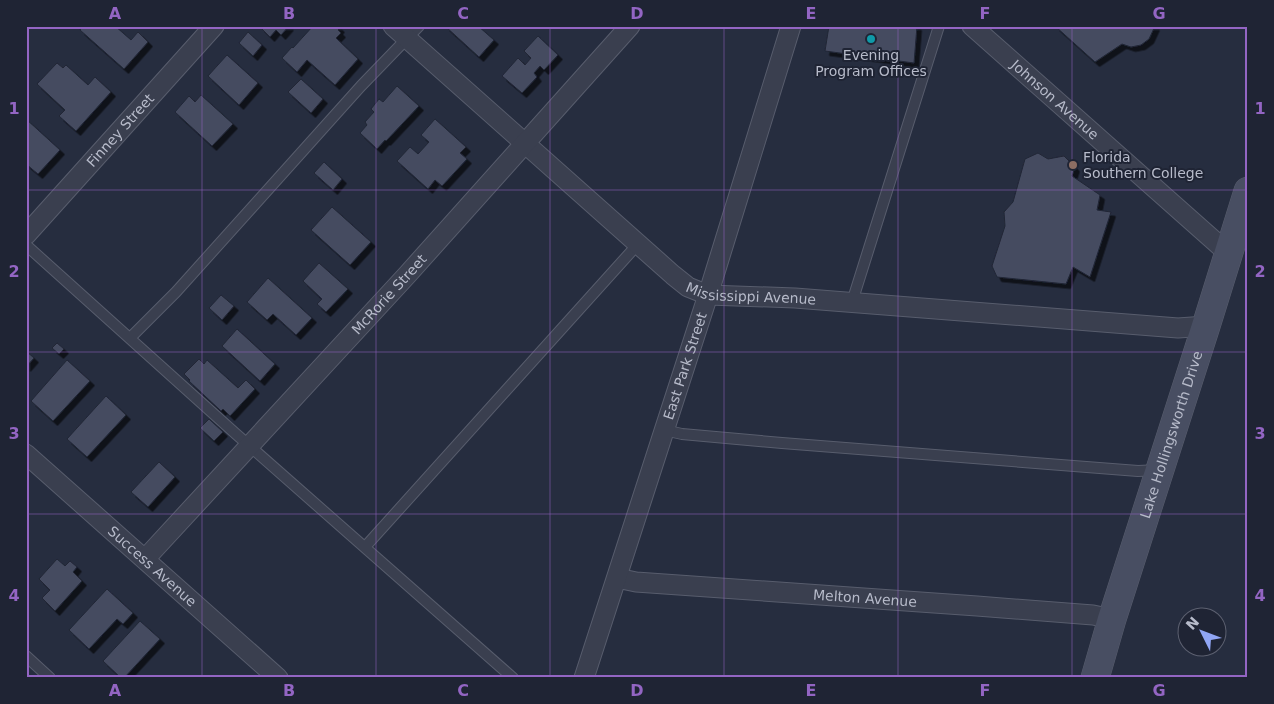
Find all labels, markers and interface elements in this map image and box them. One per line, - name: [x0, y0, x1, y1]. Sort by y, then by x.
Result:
- text: A: [109, 4, 122, 23]
- text: B: [283, 4, 295, 23]
- text: C: [457, 4, 469, 23]
- text: D: [630, 4, 644, 23]
- text: E: [806, 4, 816, 23]
- text: F: [980, 4, 990, 23]
- text: G: [1152, 4, 1166, 23]
- marker: Evening Program Offices: [865, 33, 877, 45]
- place label: Evening Program Offices: [815, 47, 927, 79]
- street label: Johnson Avenue: [1007, 56, 1102, 143]
- street label: Finney Street: [83, 90, 158, 170]
- text: 1: [8, 99, 20, 118]
- text: 1: [1254, 99, 1266, 118]
- place label: Florida Southern College: [1083, 149, 1203, 181]
- marker: Florida Southern College: [1067, 159, 1079, 171]
- street label: McRorie Street: [348, 251, 430, 338]
- text: 2: [8, 262, 20, 281]
- text: 2: [1254, 262, 1266, 281]
- street label: Mississippi Avenue: [684, 279, 817, 308]
- street label: East Park Street: [660, 310, 710, 422]
- street label: Lake Hollingsworth Drive: [1137, 349, 1205, 520]
- text: 3: [8, 424, 20, 443]
- text: 3: [1254, 424, 1266, 443]
- street label: Success Avenue: [105, 523, 200, 610]
- text: 4: [8, 586, 20, 605]
- street label: Melton Avenue: [813, 586, 917, 610]
- text: 4: [1254, 586, 1266, 605]
- north arrow: [1176, 606, 1226, 656]
- text: N: [1182, 614, 1202, 633]
- text: A: [109, 681, 122, 700]
- text: B: [283, 681, 295, 700]
- text: C: [457, 681, 469, 700]
- text: D: [630, 681, 644, 700]
- text: E: [806, 681, 816, 700]
- text: F: [980, 681, 990, 700]
- text: G: [1152, 681, 1166, 700]

